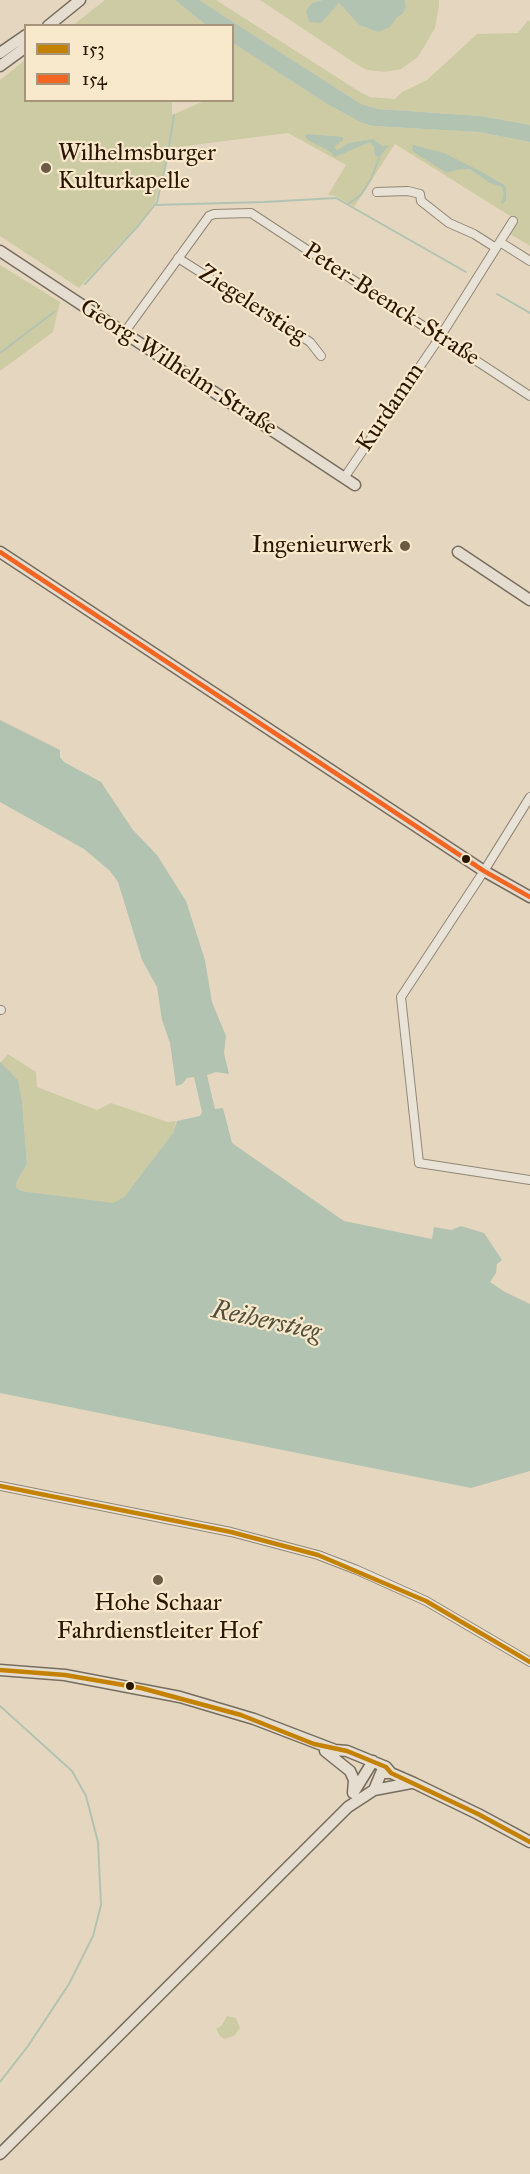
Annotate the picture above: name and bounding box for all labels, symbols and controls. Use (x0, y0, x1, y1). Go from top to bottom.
legend (24, 24, 234, 102)
text: 153 (82, 38, 105, 60)
text: 154 (82, 68, 107, 90)
place label: Wilhelmsburger Kulturkapelle (58, 140, 216, 196)
marker: Wilhelmsburger Kulturkapelle (39, 161, 53, 175)
street label: Peter-Beenck-Straße (297, 237, 485, 373)
street label: Ziegelerstieg (193, 259, 311, 351)
street label: Georg-Wilhelm-Straße (74, 293, 282, 443)
street label: Kurdamm (351, 358, 431, 458)
place label: Ingenieurwerk (252, 532, 393, 560)
marker: Ingenieurwerk (398, 539, 412, 553)
unlabelled marker (460, 853, 472, 865)
water label: Reiherstieg (209, 1295, 323, 1349)
marker: Hohe Schaar Fahrdienstleiter Hof (151, 1573, 165, 1587)
place label: Hohe Schaar Fahrdienstleiter Hof (57, 1590, 259, 1646)
unlabelled marker (124, 1680, 136, 1692)

